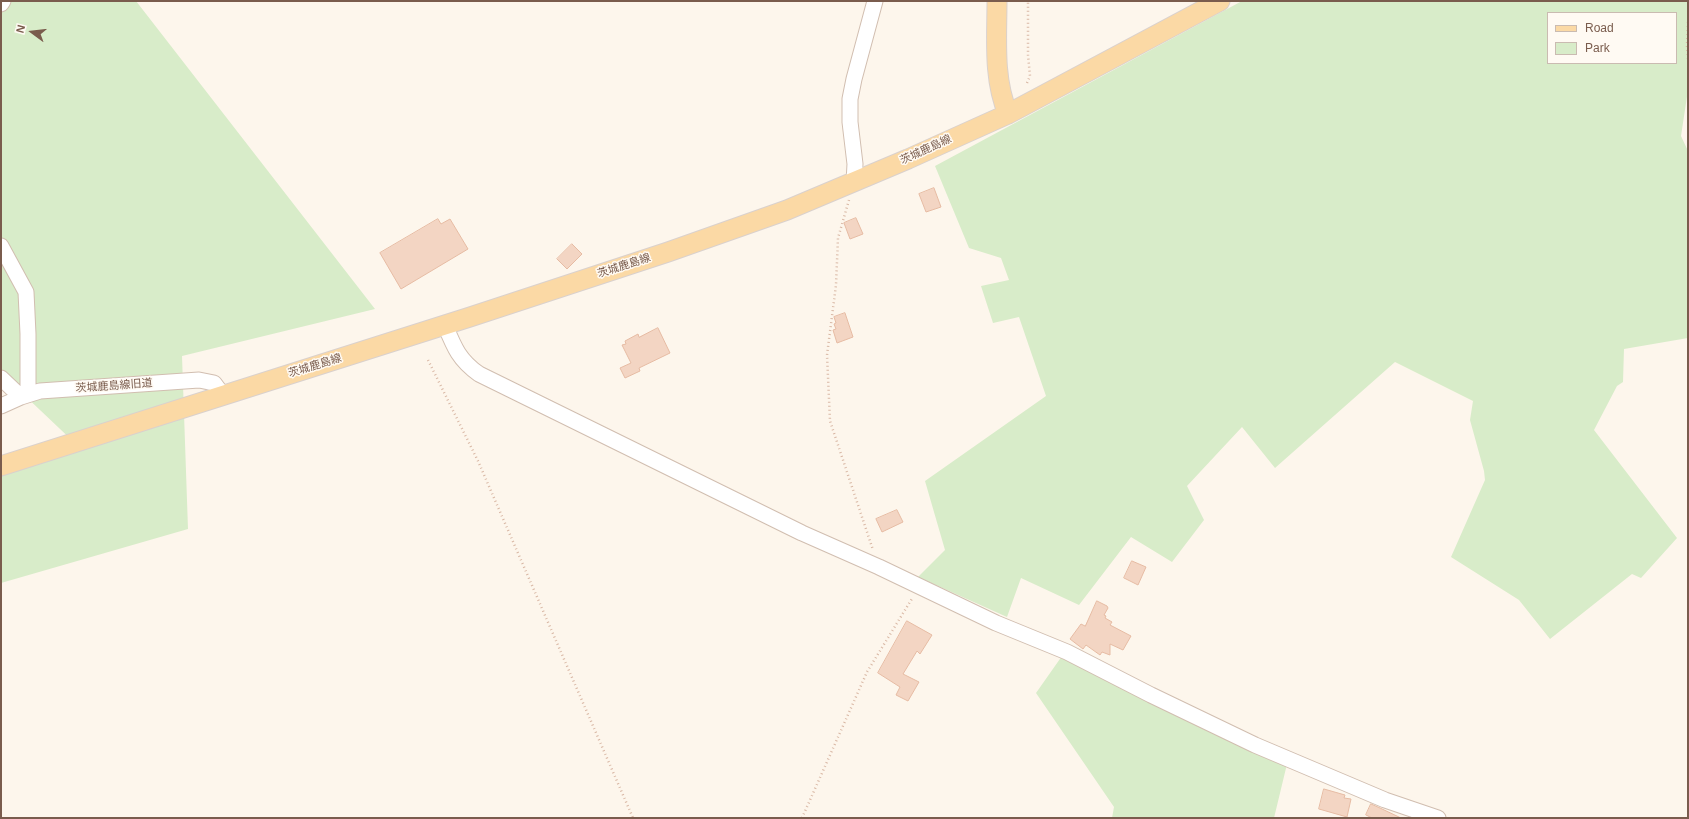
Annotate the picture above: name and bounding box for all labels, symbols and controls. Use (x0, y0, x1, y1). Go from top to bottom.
north arrow (12, 12, 52, 52)
legend (1547, 12, 1677, 64)
text: Road (1585, 21, 1614, 35)
text: N (14, 24, 27, 34)
text: Park (1585, 41, 1610, 55)
street label: 茨城鹿島線 (898, 132, 954, 168)
street label: 茨城鹿島線 (596, 251, 652, 281)
street label: 茨城鹿島線 (287, 352, 343, 380)
street label: 茨城鹿島線旧道 (75, 377, 153, 395)

